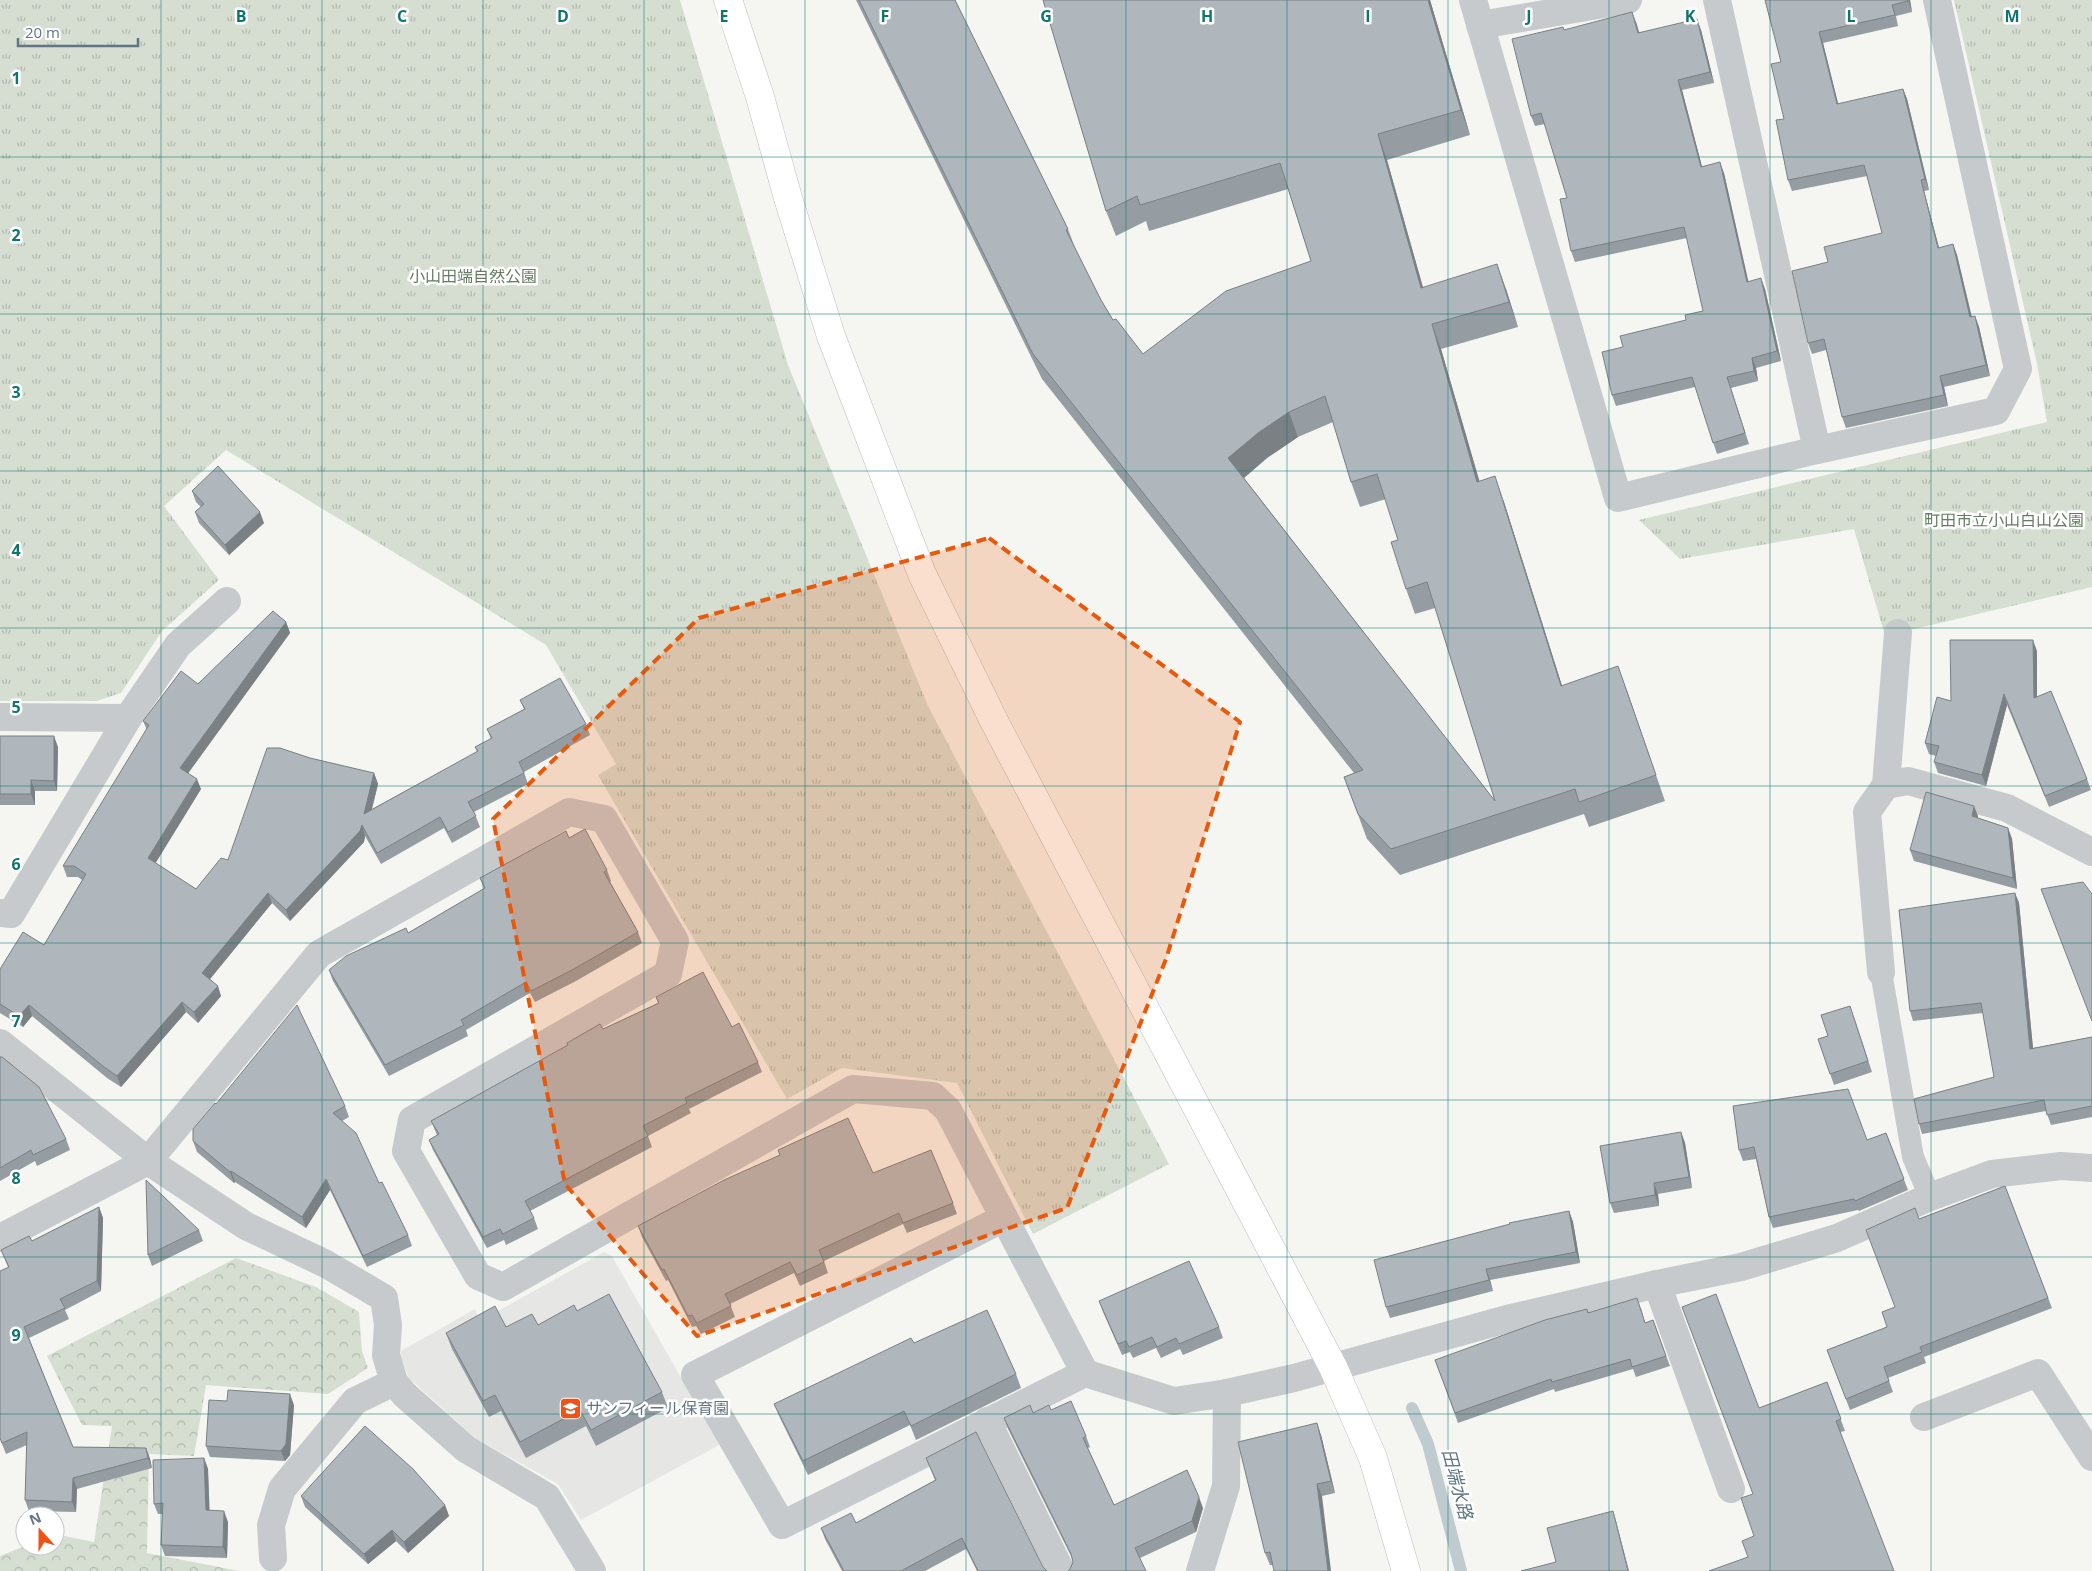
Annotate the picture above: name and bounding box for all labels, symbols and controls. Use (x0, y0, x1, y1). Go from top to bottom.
text: B (236, 5, 246, 27)
text: C (397, 5, 407, 27)
text: D (557, 5, 569, 27)
text: E (720, 5, 729, 27)
text: F (881, 5, 889, 27)
text: G (1040, 5, 1052, 27)
text: H (1201, 5, 1213, 27)
text: I (1365, 5, 1371, 27)
text: J (1524, 5, 1532, 27)
text: K (1685, 5, 1696, 27)
text: L (1846, 5, 1856, 27)
text: M (2004, 5, 2020, 27)
scale bar (18, 15, 138, 47)
text: 20 m (25, 22, 60, 42)
text: 1 (11, 67, 21, 89)
text: 2 (11, 224, 21, 246)
park label: 小山田端自然公園 (409, 265, 537, 287)
text: 3 (11, 381, 21, 403)
park label: 町田市立小山白山公園 (1924, 509, 2084, 531)
text: 4 (11, 539, 21, 561)
text: 5 (11, 696, 21, 718)
text: 6 (11, 853, 21, 875)
text: 7 (11, 1010, 21, 1032)
text: 8 (11, 1167, 21, 1189)
text: 9 (11, 1324, 21, 1346)
school or university icon: サンフィール保育園 (558, 1396, 582, 1420)
place label: サンフィール保育園 (586, 1397, 729, 1419)
water label: 田端水路 (1437, 1446, 1479, 1524)
north arrow (15, 1506, 65, 1556)
text: N (26, 1507, 44, 1529)

